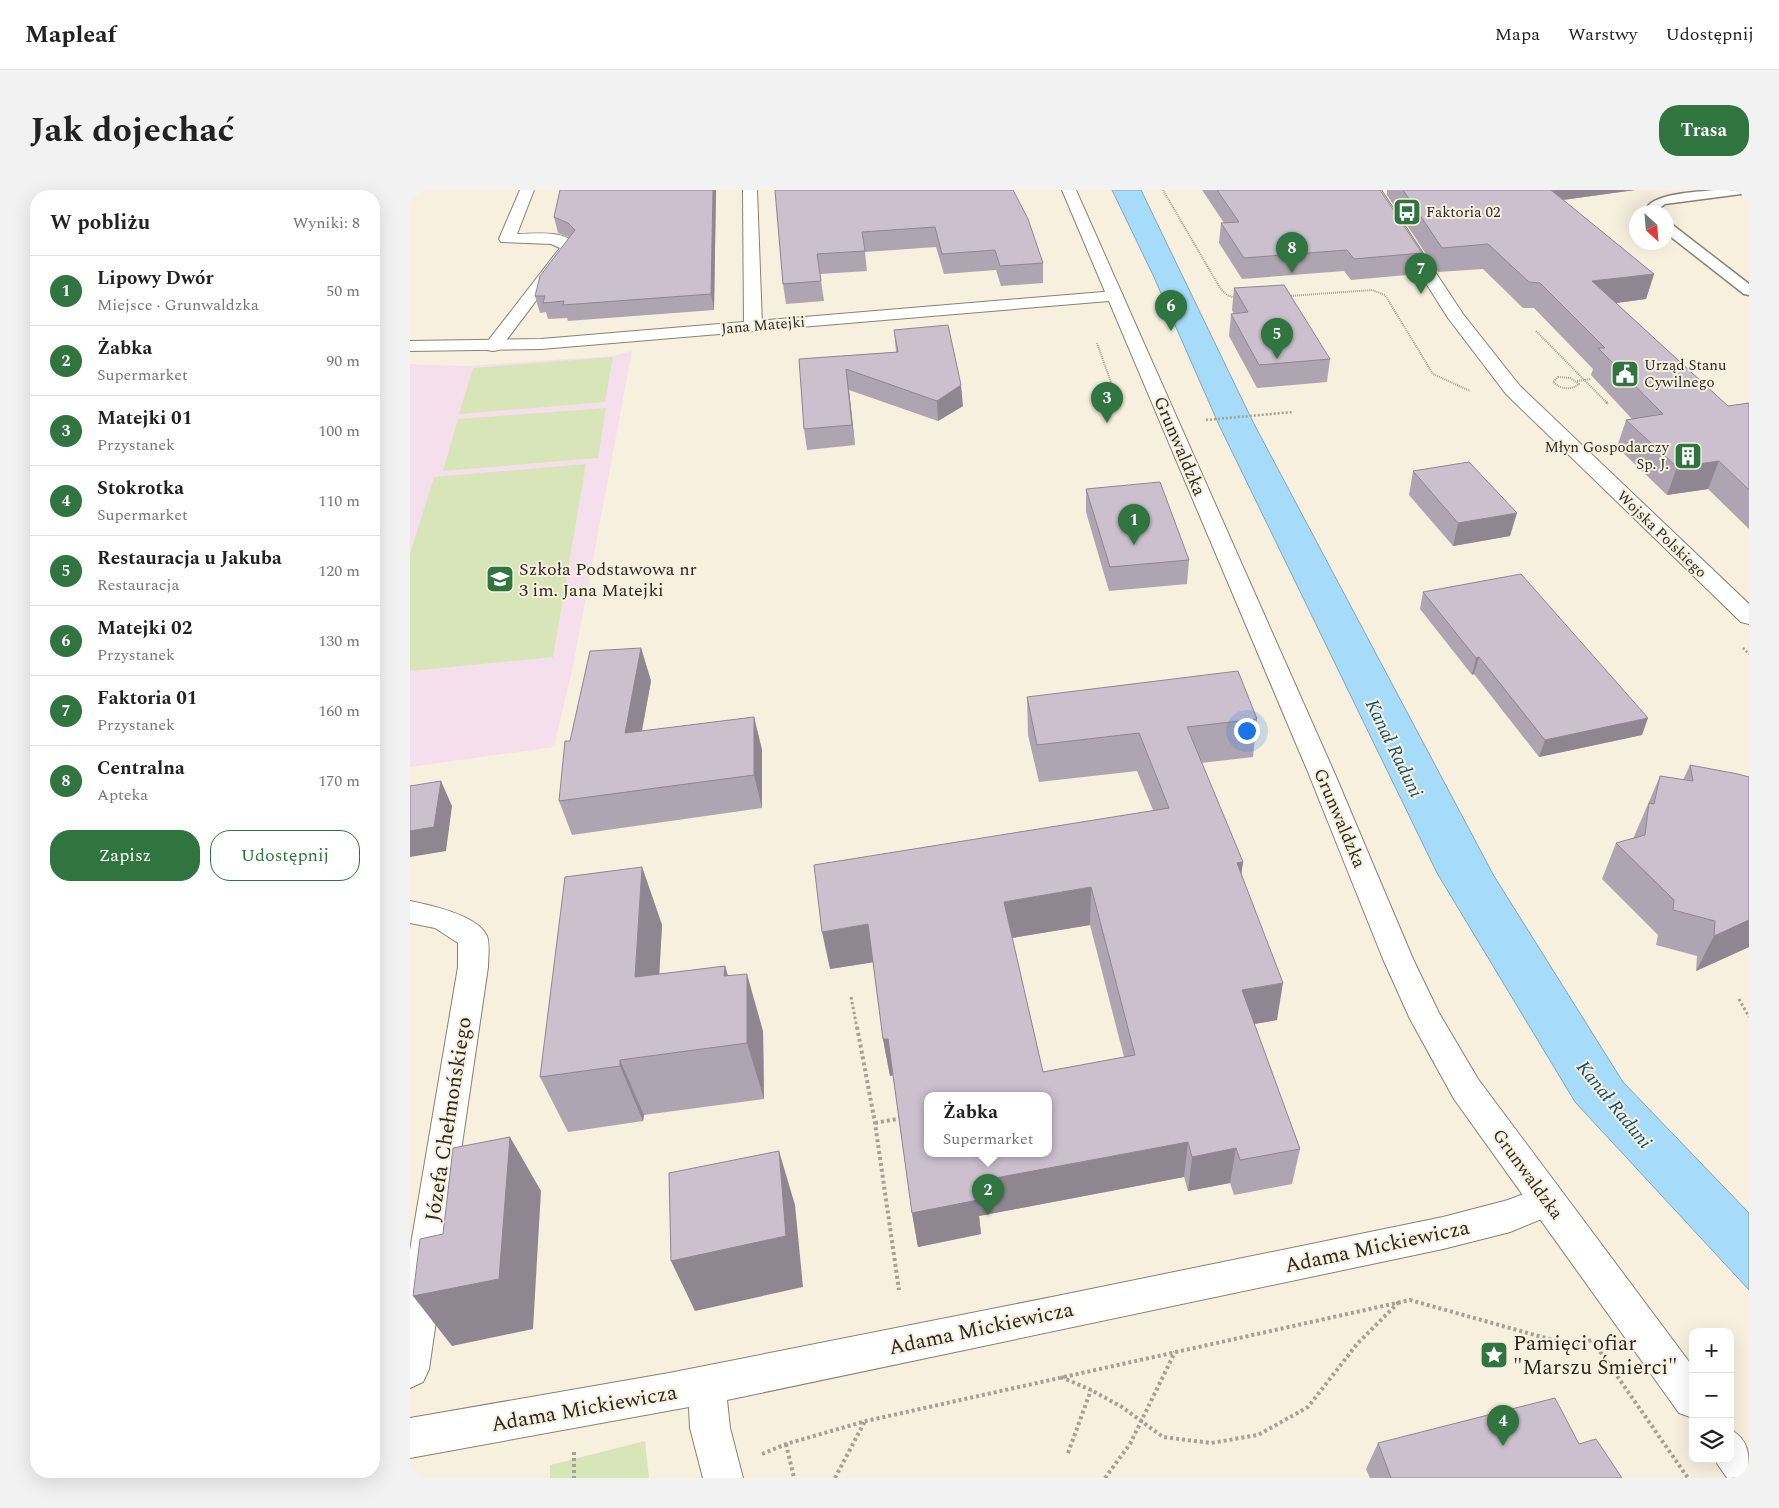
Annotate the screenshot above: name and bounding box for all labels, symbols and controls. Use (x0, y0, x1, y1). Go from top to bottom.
text: Mapleaf (25, 17, 116, 53)
text: Mapa (1495, 21, 1540, 48)
text: Warstwy (1568, 21, 1637, 48)
text: Udostępnij (1665, 21, 1754, 48)
text: Jak dojechać (30, 104, 234, 157)
button: Trasa (1659, 105, 1749, 156)
bus stop icon: Faktoria 02 (1392, 197, 1422, 227)
place label: Faktoria 02 (1426, 201, 1500, 224)
north arrow (1629, 205, 1674, 250)
text: W pobliżu (50, 207, 150, 239)
text: Wyniki: 8 (293, 211, 360, 235)
pin: 8 (1276, 232, 1308, 273)
pin: 7 (1405, 253, 1437, 294)
text: Lipowy Dwór (97, 264, 214, 293)
text: 1 (62, 279, 70, 303)
text: 50 m (326, 279, 360, 303)
pin: 6 (1155, 290, 1187, 331)
text: Miejsce · Grunwaldzka (97, 293, 259, 317)
street label: Jana Matejki (720, 310, 806, 341)
pin: 5 (1261, 318, 1293, 359)
text: Żabka (97, 334, 152, 363)
text: 2 (62, 349, 70, 373)
text: 90 m (326, 349, 360, 373)
place label: Urząd Stanu Cywilnego (1644, 354, 1726, 394)
public building icon: Urząd Stanu Cywilnego (1610, 359, 1640, 389)
text: Supermarket (97, 363, 188, 387)
pin: 3 (1091, 382, 1123, 423)
street label: Grunwaldzka (1146, 392, 1213, 500)
text: Matejki 01 (97, 404, 192, 433)
text: 3 (62, 419, 70, 443)
text: 100 m (318, 419, 360, 443)
text: Przystanek (97, 433, 175, 457)
place label: Młyn Gospodarczy Sp. J. (1544, 436, 1670, 476)
building icon: Młyn Gospodarczy Sp. J. (1673, 441, 1703, 471)
text: Stokrotka (97, 474, 184, 503)
street label: Wojska Polskiego (1611, 485, 1712, 583)
text: 4 (62, 489, 70, 513)
text: 110 m (318, 489, 360, 513)
text: Supermarket (97, 503, 188, 527)
pin: 1 (1118, 504, 1150, 545)
text: Restauracja u Jakuba (97, 544, 282, 573)
place label: Szkoła Podstawowa nr 3 im. Jana Matejki (519, 556, 697, 604)
text: 5 (62, 559, 70, 583)
text: 120 m (318, 559, 360, 583)
school or university icon: Szkoła Podstawowa nr 3 im. Jana Matejki (485, 564, 515, 594)
text: Restauracja (97, 573, 179, 597)
text: Matejki 02 (97, 614, 192, 643)
text: 6 (62, 629, 70, 653)
text: 130 m (318, 629, 360, 653)
text: Przystanek (97, 643, 175, 667)
text: Faktoria 01 (97, 684, 198, 713)
water label: Kanał Raduni (1357, 694, 1430, 803)
text: 7 (62, 699, 70, 723)
text: 160 m (318, 699, 360, 723)
text: Przystanek (97, 713, 175, 737)
your location (1234, 718, 1260, 744)
text: Centralna (97, 754, 185, 783)
street label: Grunwaldzka (1306, 764, 1373, 872)
text: 8 (62, 769, 70, 793)
text: 170 m (318, 769, 360, 793)
text: Apteka (97, 783, 148, 807)
button: Zapisz (50, 830, 200, 881)
button: Udostępnij (210, 830, 360, 881)
street label: Józefa Chełmońskiego (417, 1015, 481, 1224)
water label: Kanał Raduni (1569, 1054, 1659, 1156)
popup (924, 1092, 1052, 1157)
text: Żabka (943, 1098, 998, 1127)
street label: Grunwaldzka (1486, 1123, 1570, 1225)
text: Supermarket (943, 1127, 1033, 1151)
pin: 2 (972, 1174, 1004, 1215)
street label: Adama Mickiewicza (1282, 1212, 1473, 1282)
street label: Adama Mickiewicza (886, 1294, 1077, 1364)
place label: Pamięci ofiar "Marszu Śmierci" (1513, 1328, 1677, 1384)
map controls (1689, 1328, 1734, 1463)
button: + (1689, 1328, 1734, 1373)
place icon: Pamięci ofiar "Marszu Śmierci" (1479, 1340, 1509, 1370)
button: − (1689, 1373, 1734, 1418)
street label: Adama Mickiewicza (489, 1377, 680, 1441)
pin: 4 (1487, 1405, 1519, 1446)
button: layers (1689, 1418, 1734, 1463)

